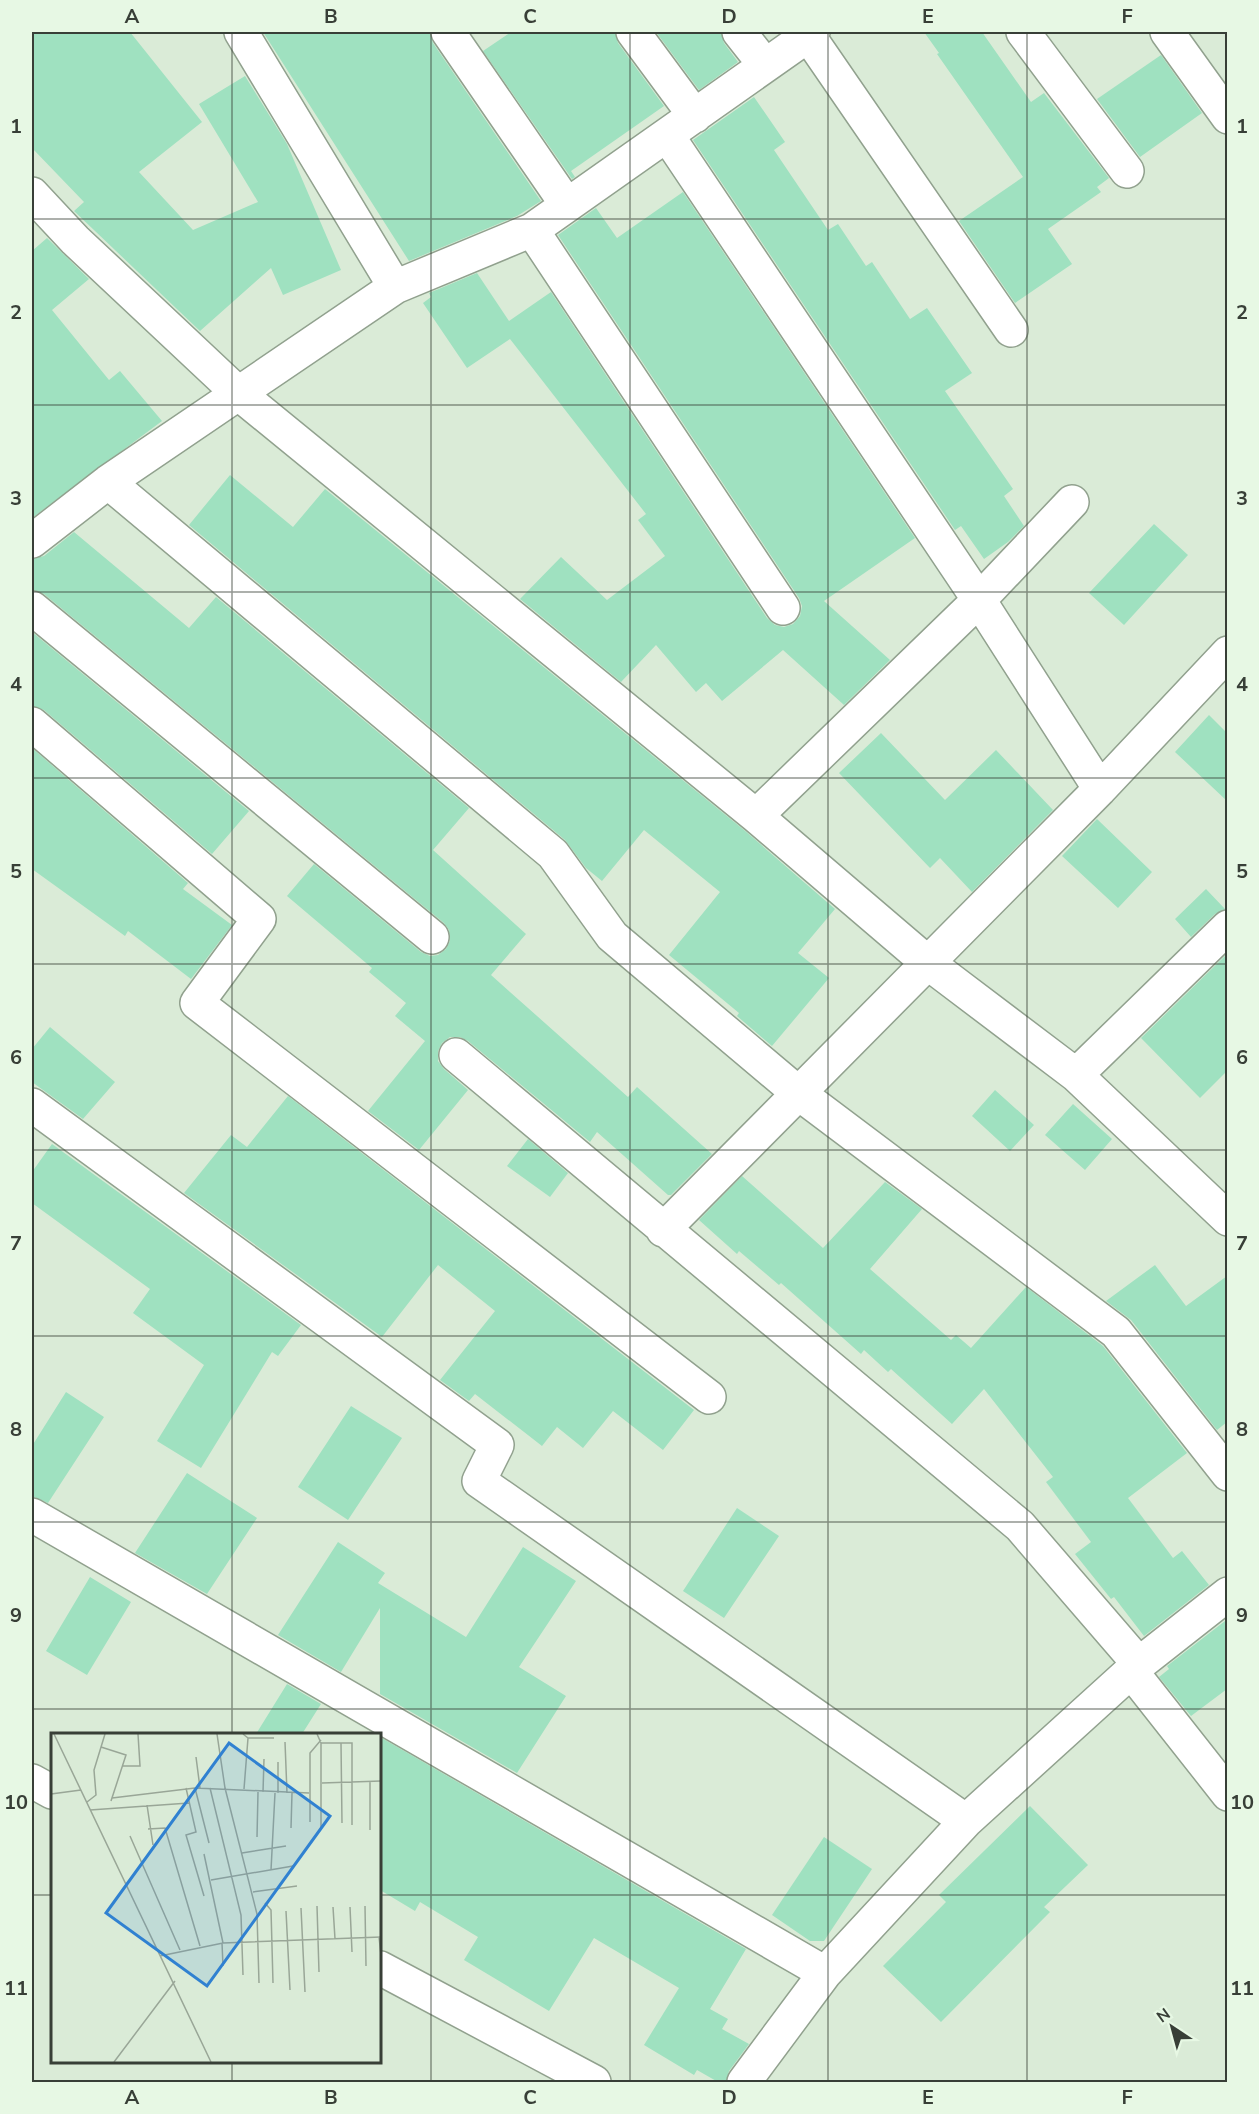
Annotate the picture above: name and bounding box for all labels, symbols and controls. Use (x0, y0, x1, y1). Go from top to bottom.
text: A (125, 3, 140, 30)
text: B (324, 3, 338, 30)
text: C (523, 3, 537, 30)
text: D (721, 3, 737, 30)
text: E (922, 3, 934, 30)
text: F (1121, 3, 1133, 30)
text: 1 (10, 113, 22, 140)
text: 1 (1236, 113, 1248, 140)
text: 2 (10, 299, 22, 326)
text: 2 (1236, 299, 1248, 326)
text: 3 (10, 485, 22, 512)
text: 3 (1236, 485, 1248, 512)
text: 4 (10, 671, 22, 698)
text: 4 (1236, 671, 1248, 698)
text: 5 (10, 858, 22, 885)
text: 5 (1236, 858, 1248, 885)
text: 6 (10, 1044, 22, 1071)
text: 6 (1236, 1044, 1248, 1071)
text: 7 (10, 1230, 22, 1257)
text: 7 (1236, 1230, 1248, 1257)
text: 8 (10, 1416, 22, 1443)
text: 8 (1236, 1416, 1248, 1443)
text: 9 (10, 1602, 22, 1629)
text: 9 (1236, 1602, 1248, 1629)
inset map (51, 1733, 381, 2063)
text: 10 (4, 1789, 28, 1816)
text: 10 (1230, 1789, 1254, 1816)
text: 11 (4, 1975, 28, 2002)
text: 11 (1230, 1975, 1254, 2002)
north arrow (1142, 1997, 1202, 2057)
text: N (1152, 2003, 1175, 2028)
text: A (125, 2084, 140, 2111)
text: B (324, 2084, 338, 2111)
text: C (523, 2084, 537, 2111)
text: D (721, 2084, 737, 2111)
text: E (922, 2084, 934, 2111)
text: F (1121, 2084, 1133, 2111)

